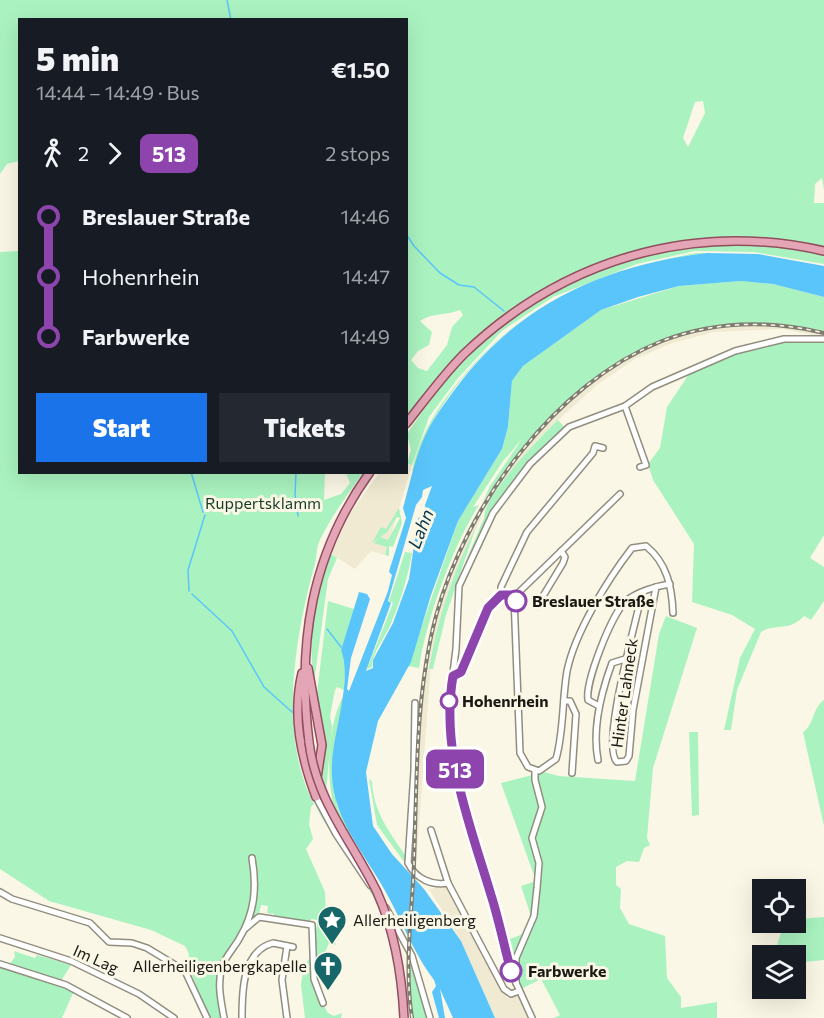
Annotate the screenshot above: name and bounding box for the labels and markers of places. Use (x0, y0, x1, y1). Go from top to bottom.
marker: Breslauer Straße (505, 590, 527, 612)
place label: Breslauer Straße (532, 591, 654, 610)
place label: Hohenrhein (462, 691, 549, 710)
marker: Hohenrhein (440, 692, 458, 710)
place icon: Allerheiligenberg (316, 904, 348, 946)
place label: Allerheiligenberg (353, 910, 476, 929)
church icon: Allerheiligenbergkapelle (312, 950, 344, 992)
place label: Allerheiligenbergkapelle (133, 956, 307, 975)
marker: Farbwerke (500, 960, 522, 982)
place label: Farbwerke (528, 961, 606, 980)

